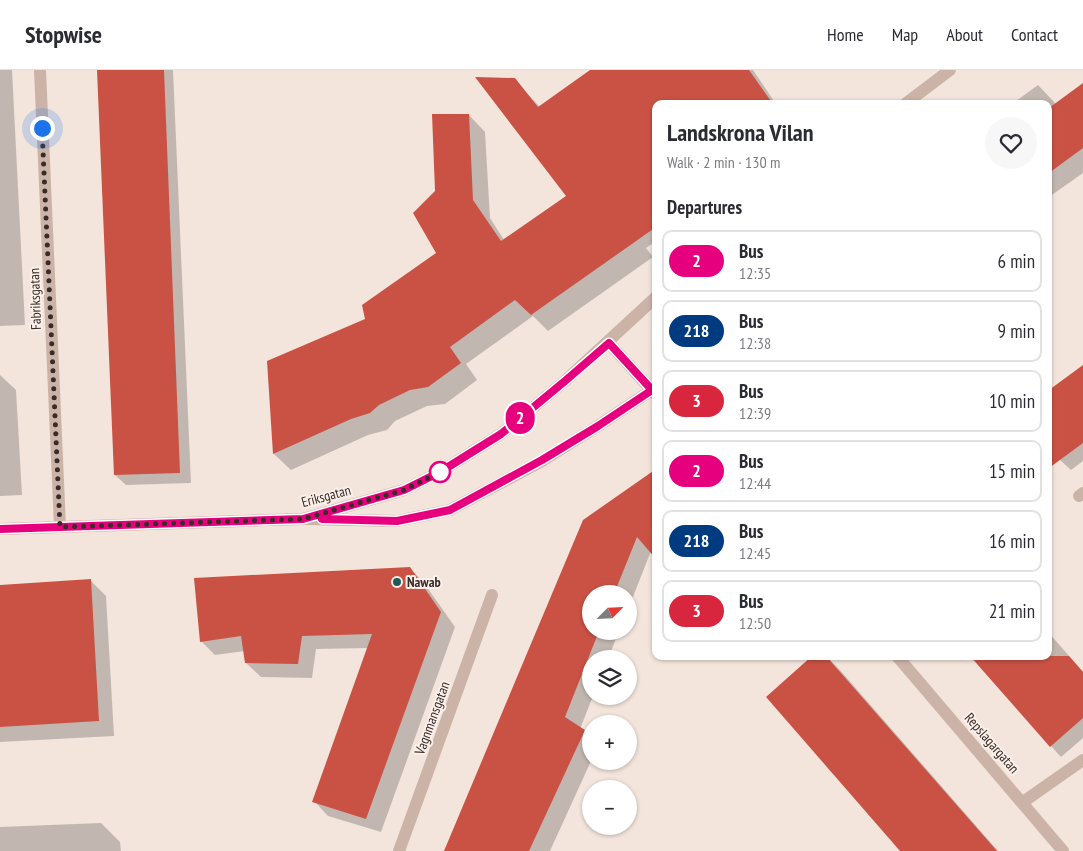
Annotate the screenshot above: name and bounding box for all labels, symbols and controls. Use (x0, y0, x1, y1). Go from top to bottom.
text: Stopwise (25, 19, 102, 50)
text: Home (827, 23, 864, 46)
text: Map (892, 23, 918, 46)
text: About (946, 23, 983, 46)
text: Contact (1011, 23, 1058, 46)
your location (30, 116, 55, 141)
text: Landskrona Vilan (667, 117, 814, 148)
button: heart (985, 117, 1037, 169)
text: Walk · 2 min · 130 m (667, 152, 780, 172)
text: Departures (667, 195, 742, 219)
text: Bus (739, 239, 763, 263)
text: 2 (692, 249, 701, 272)
text: 6 min (998, 249, 1035, 273)
text: 12:35 (739, 263, 771, 283)
street label: Fabriksgatan (25, 268, 45, 330)
text: Bus (739, 309, 763, 333)
text: 218 (684, 319, 709, 342)
text: 9 min (998, 319, 1035, 343)
text: 12:38 (739, 333, 771, 353)
text: Bus (739, 379, 763, 403)
text: 3 (692, 389, 701, 412)
text: 10 min (989, 389, 1035, 413)
line badge: 2 (504, 402, 536, 434)
text: 12:39 (739, 403, 771, 423)
text: 2 (516, 406, 524, 429)
text: Bus (739, 449, 763, 473)
text: 2 (692, 459, 701, 482)
text: 15 min (989, 459, 1035, 483)
unlabelled marker (429, 461, 451, 483)
text: 12:44 (739, 473, 771, 493)
street label: Eriksgatan (299, 481, 353, 511)
text: Bus (739, 519, 763, 543)
text: 218 (684, 529, 709, 552)
text: 16 min (989, 529, 1035, 553)
text: 12:45 (739, 543, 771, 563)
place label: Nawab (407, 573, 441, 591)
marker: Nawab (391, 576, 403, 588)
north arrow (582, 585, 638, 640)
map controls (582, 585, 637, 835)
text: Bus (739, 589, 763, 613)
text: 3 (692, 599, 701, 622)
text: 21 min (989, 599, 1035, 623)
text: 12:50 (739, 613, 771, 633)
button: layers (582, 650, 637, 705)
street label: Vagnmansgatan (410, 679, 454, 758)
street label: Repslagargatan (961, 709, 1023, 777)
button: + (582, 715, 637, 770)
button: − (582, 780, 637, 835)

